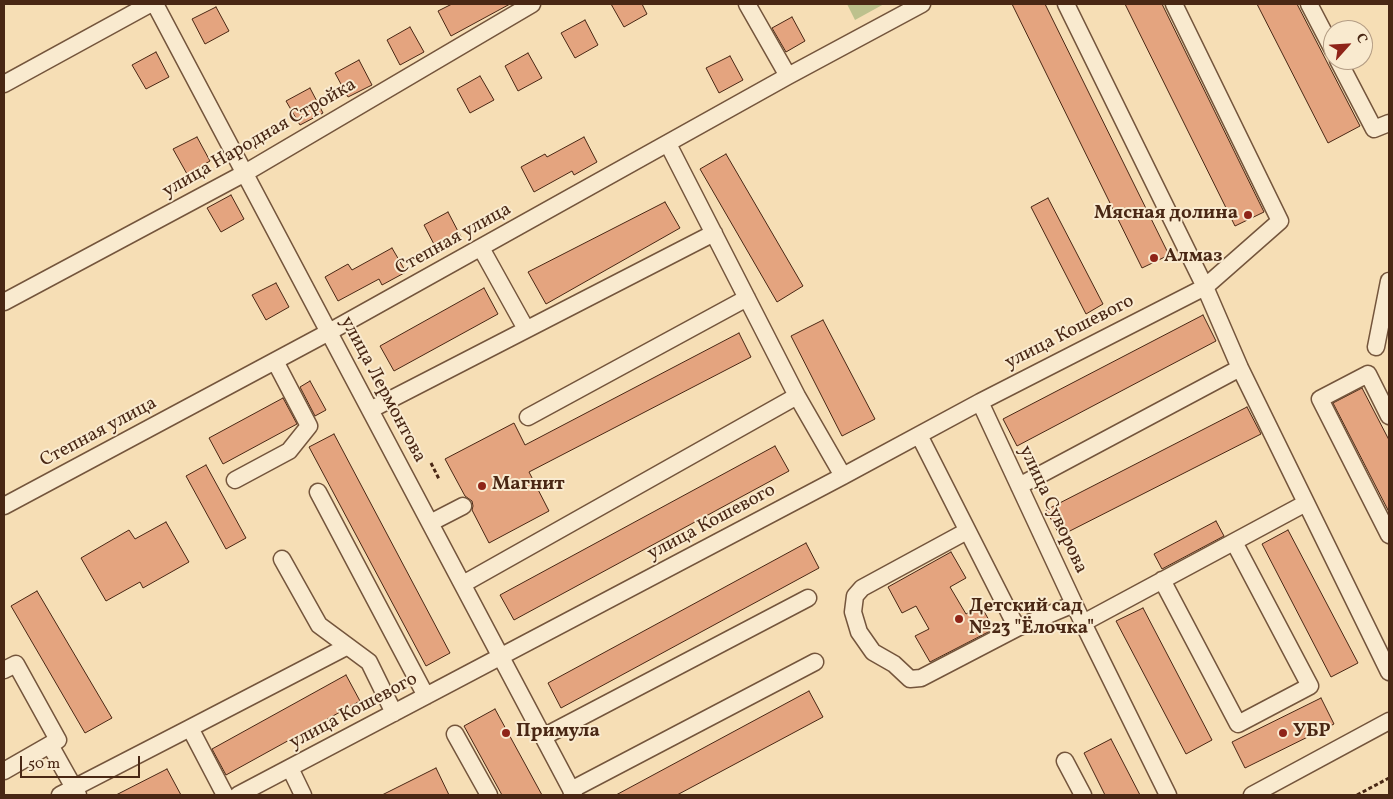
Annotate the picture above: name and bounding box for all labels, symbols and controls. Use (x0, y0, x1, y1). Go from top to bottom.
north arrow (1323, 20, 1373, 70)
text: С (1351, 30, 1372, 47)
street label: улица Народная Стройка (159, 74, 361, 204)
street label: Степная улица (392, 199, 516, 281)
place label: Мясная долина (1094, 204, 1238, 226)
marker: Мясная долина (1242, 209, 1254, 221)
place label: Алмаз (1164, 247, 1223, 269)
marker: Алмаз (1148, 252, 1160, 264)
street label: улица Кошевого (1002, 291, 1138, 375)
street label: улица Лермонтова (334, 313, 430, 467)
street label: Степная улица (37, 393, 161, 473)
street label: улица Суворова (1012, 442, 1092, 578)
place label: Магнит (492, 475, 565, 497)
marker: Магнит (476, 480, 488, 492)
street label: улица Кошевого (644, 480, 780, 566)
place label: Детский сад №23 "Ёлочка" (969, 597, 1094, 641)
marker: Детский сад №23 "Ёлочка" (953, 613, 965, 625)
street label: улица Кошевого (286, 669, 422, 755)
place label: Примула (516, 722, 600, 744)
place label: УБР (1293, 722, 1331, 744)
marker: Примула (500, 727, 512, 739)
marker: УБР (1277, 727, 1289, 739)
scale bar (22, 746, 142, 778)
text: 50 m (28, 754, 60, 775)

